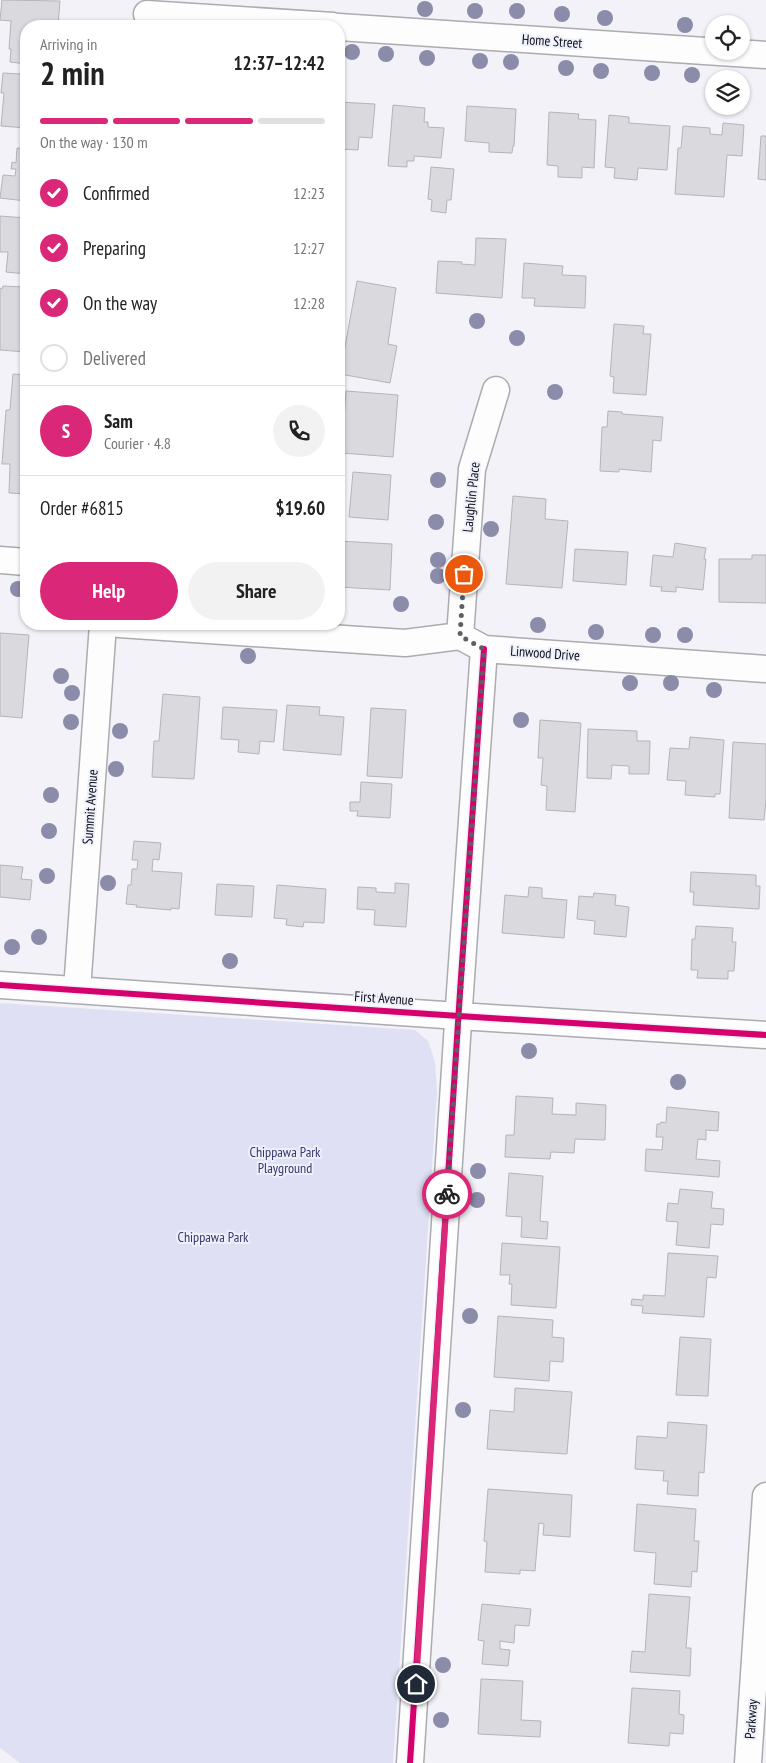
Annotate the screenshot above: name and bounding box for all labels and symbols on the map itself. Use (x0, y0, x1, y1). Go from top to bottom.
street label: Home Street (521, 30, 583, 52)
street label: Laughlin Place (458, 461, 484, 533)
pin (443, 553, 485, 595)
street label: Linwood Drive (510, 642, 581, 664)
street label: Summit Avenue (78, 769, 102, 845)
street label: First Avenue (354, 987, 414, 1009)
park label: Chippawa Park Playground (249, 1143, 321, 1177)
courier (422, 1169, 472, 1219)
park label: Chippawa Park (177, 1228, 249, 1246)
pin (395, 1663, 437, 1705)
street label: Parkway (741, 1698, 761, 1740)

